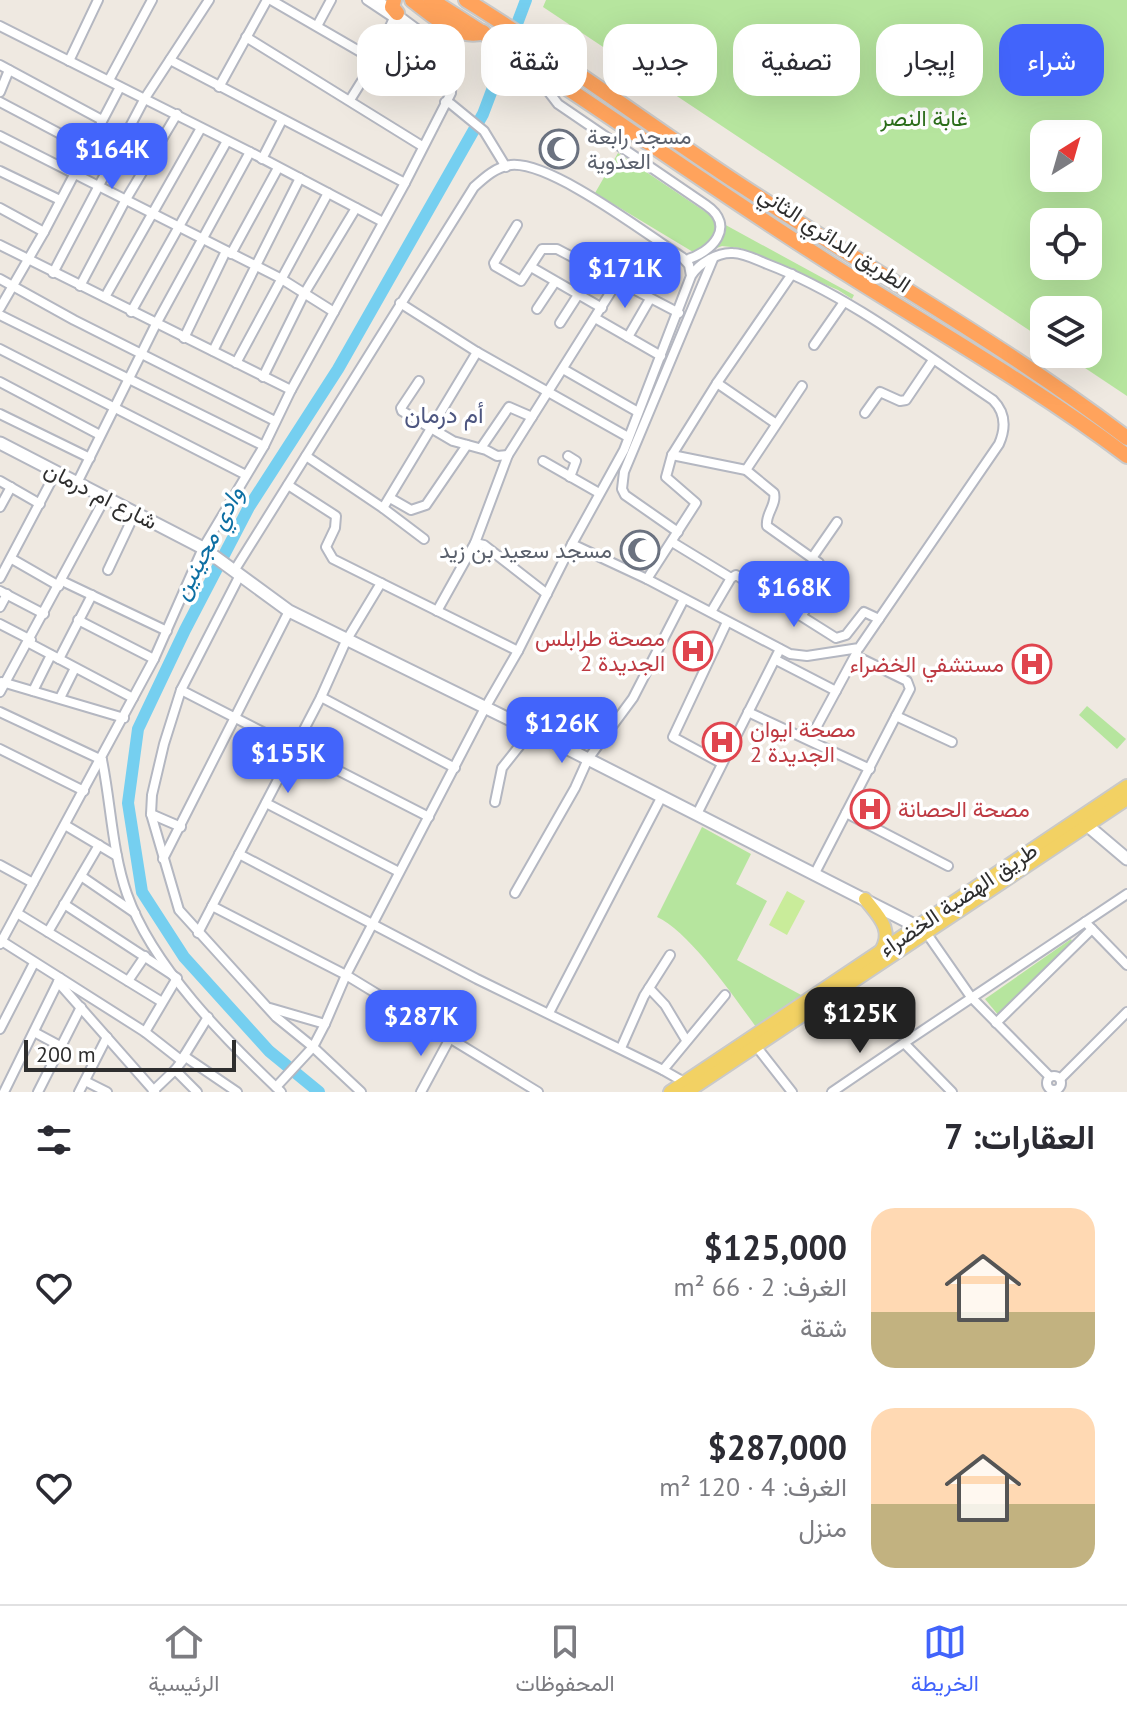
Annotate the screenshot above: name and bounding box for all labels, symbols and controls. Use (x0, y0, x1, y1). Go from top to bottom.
chip: منزل (357, 24, 465, 96)
chip: شقة (481, 24, 587, 96)
chip: جديد (603, 24, 717, 96)
chip: تصفية (733, 24, 860, 96)
chip: إيجار (876, 24, 983, 96)
chip: شراء (999, 24, 1104, 96)
park label: غابة النصر (879, 104, 968, 132)
north arrow (1030, 120, 1102, 192)
map controls (1030, 120, 1102, 368)
place label: مسجد رابعة العدوية (587, 122, 692, 175)
pin: $164K (56, 123, 168, 191)
mosque icon: مسجد رابعة العدوية (538, 128, 580, 170)
text: $164K (74, 132, 150, 165)
street label: الطريق الدائري الثاني (751, 179, 916, 303)
button: locate (1030, 208, 1102, 280)
pin: $171K (569, 242, 681, 310)
text: $171K (587, 251, 663, 284)
button: layers (1030, 296, 1102, 368)
district label: أم درمان (404, 399, 484, 431)
street label: شارع ام درمان (39, 455, 162, 536)
water label: وادي مجينين (165, 481, 254, 607)
mosque icon: مسجد سعيد بن زيد (619, 529, 661, 571)
place label: مسجد سعيد بن زيد (439, 536, 612, 564)
pin: $168K (738, 561, 850, 629)
text: $168K (756, 570, 832, 603)
place label: مصحة طرابلس الجديدة 2 (535, 624, 665, 677)
hospital icon: مصحة طرابلس الجديدة 2 (672, 630, 714, 672)
hospital icon: مستشفي الخضراء (1011, 643, 1053, 685)
place label: مستشفي الخضراء (850, 650, 1004, 683)
pin: $126K (506, 697, 618, 765)
text: $126K (524, 706, 600, 739)
place label: مصحة ايوان الجديدة 2 (750, 715, 856, 768)
hospital icon: مصحة ايوان الجديدة 2 (701, 721, 743, 763)
pin: $155K (232, 727, 344, 795)
text: $155K (250, 736, 326, 769)
hospital icon: مصحة الحصانة (849, 788, 891, 830)
place label: مصحة الحصانة (898, 795, 1030, 823)
street label: طريق الهضبة الخضراء (873, 836, 1043, 962)
pin: $125K (804, 987, 916, 1055)
pin: $287K (365, 990, 477, 1058)
text: $125K (822, 996, 898, 1029)
text: $287K (383, 999, 459, 1032)
scale bar (24, 1036, 236, 1072)
text: 200 m (36, 1040, 96, 1068)
text: العقارات: 7 (944, 1114, 1095, 1158)
icon: filters (32, 1118, 76, 1162)
text: $125,000 (703, 1225, 847, 1269)
icon: home (935, 1240, 1031, 1336)
icon: heart (32, 1266, 76, 1310)
text: الغرف: 2 · 66 m² (674, 1270, 847, 1303)
text: شقة (800, 1311, 847, 1344)
text: $287,000 (708, 1425, 847, 1469)
icon: home (935, 1440, 1031, 1536)
icon: heart (32, 1466, 76, 1510)
text: الغرف: 4 · 120 m² (659, 1470, 847, 1503)
text: منزل (798, 1511, 847, 1544)
tab: الرئيسية (148, 1620, 219, 1703)
tab: المحفوظات (516, 1620, 615, 1703)
tab: الخريطة (911, 1620, 979, 1703)

